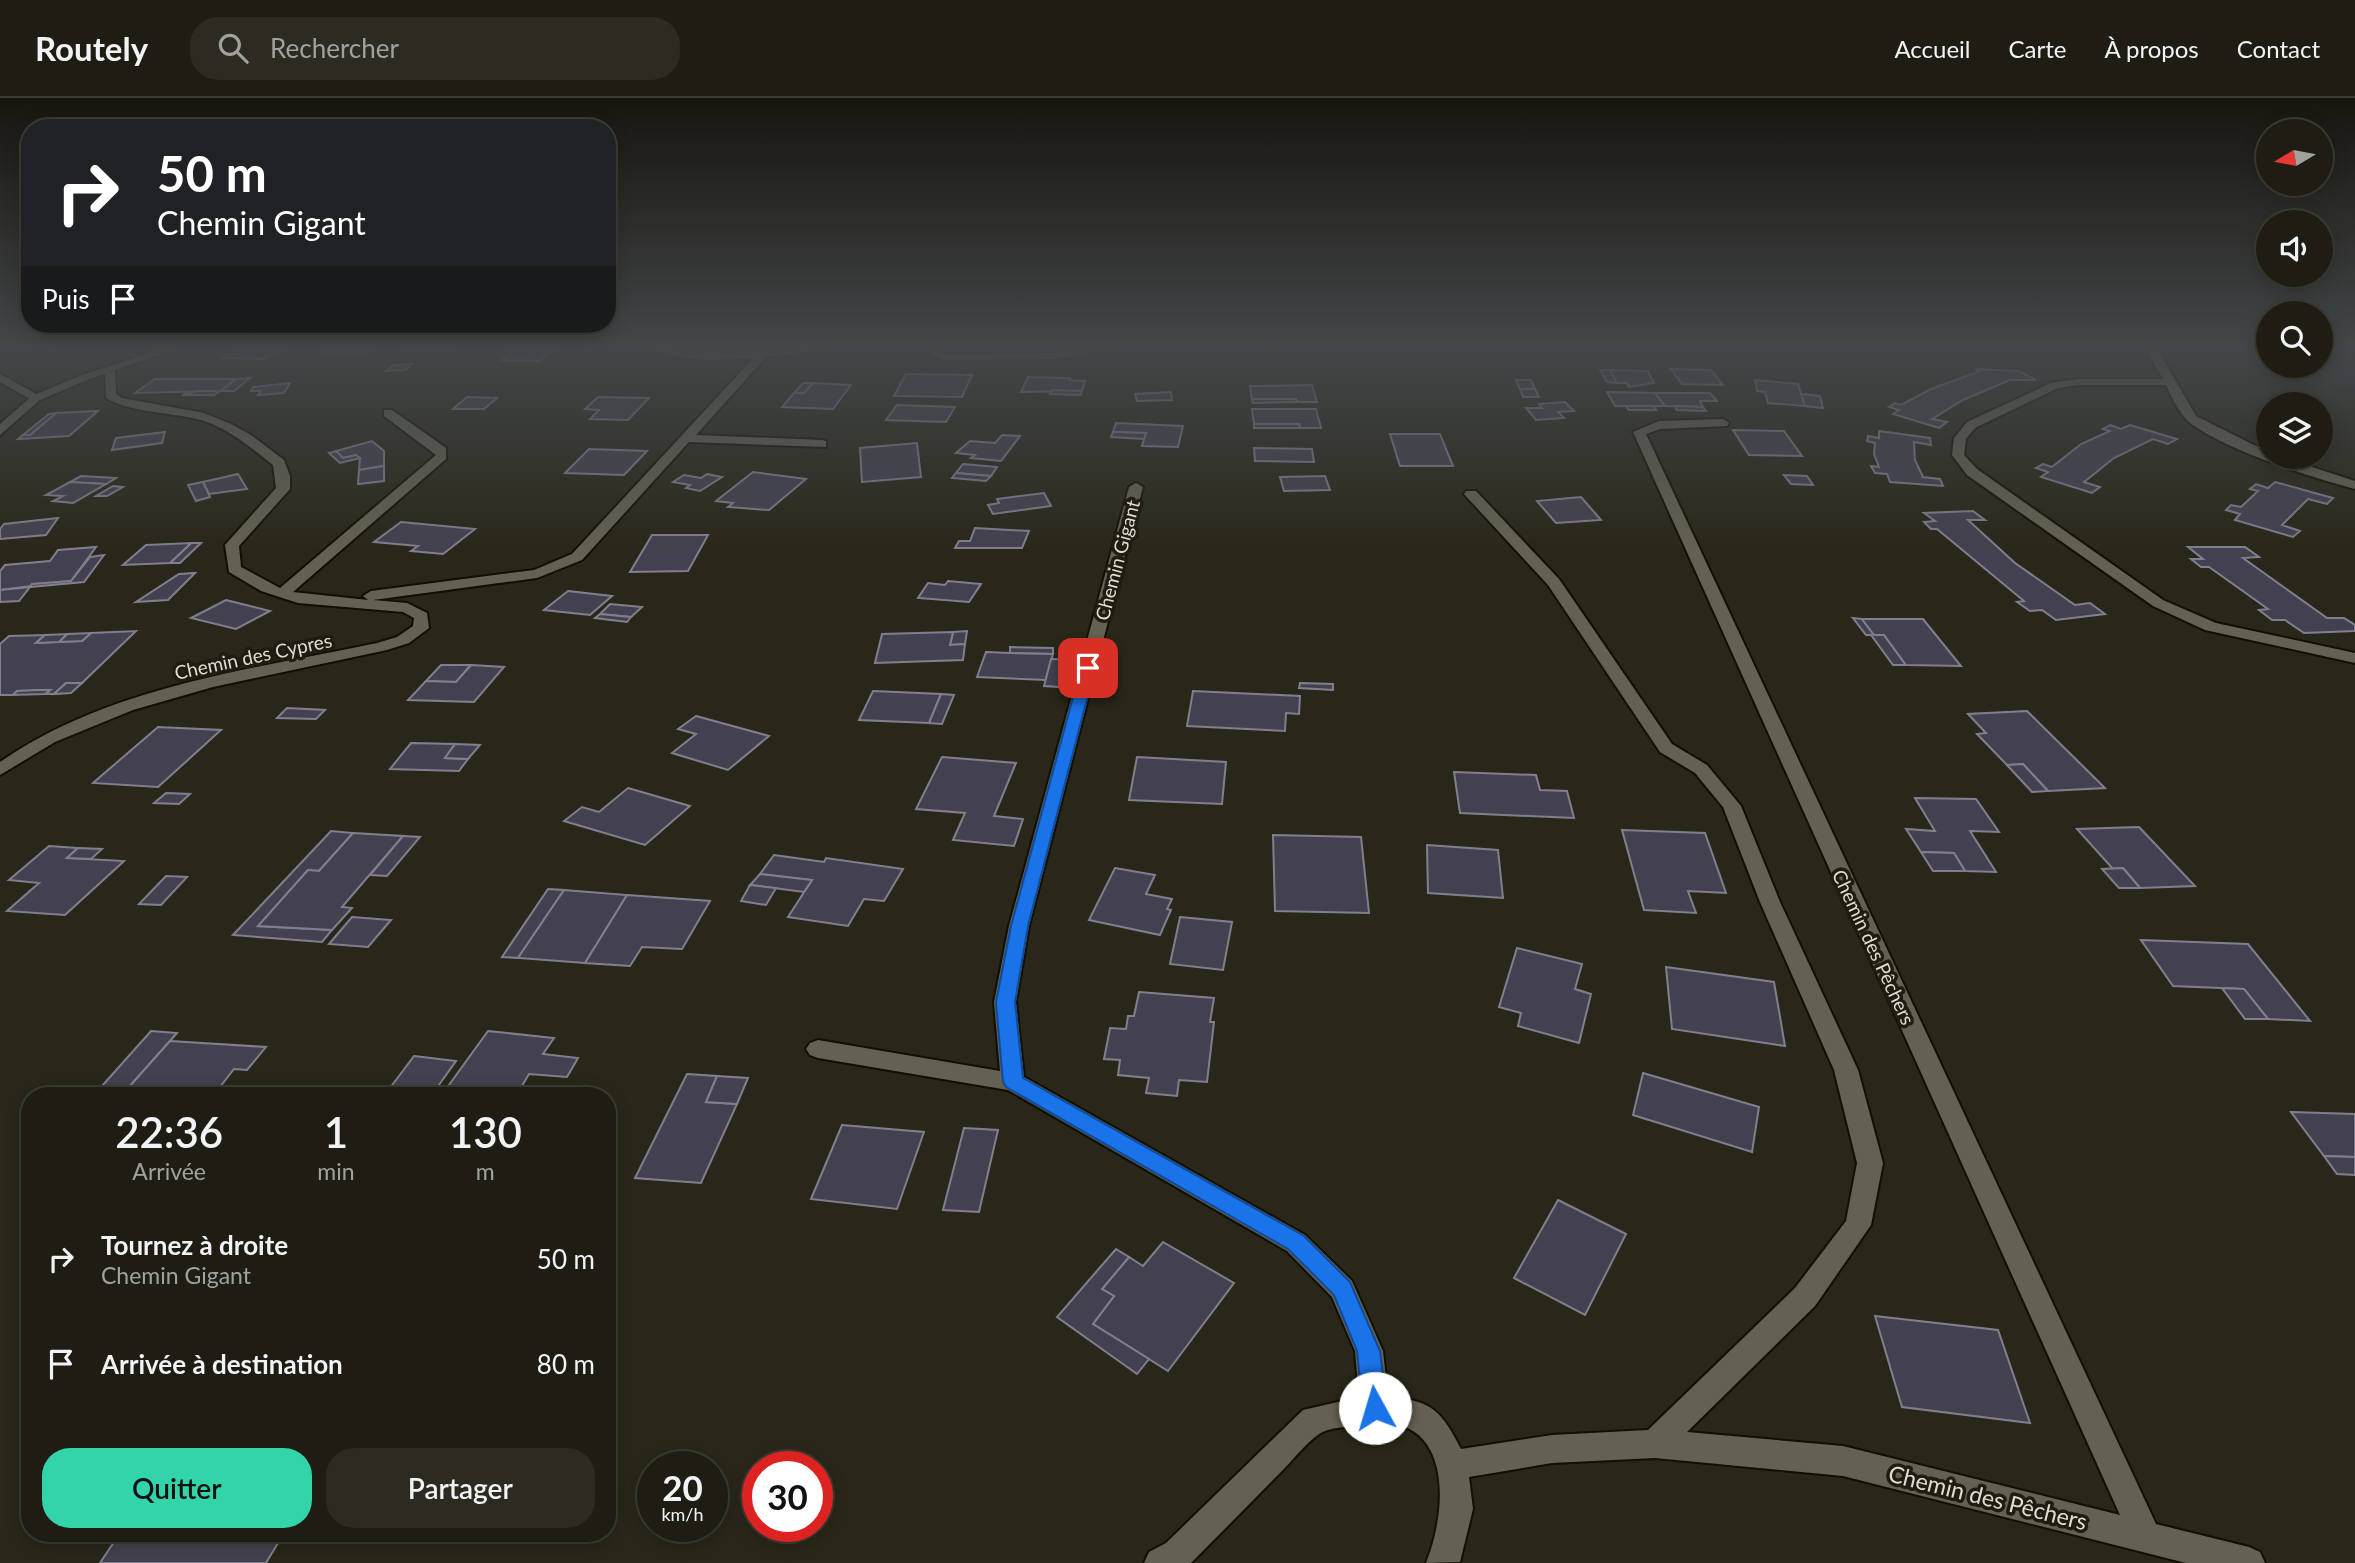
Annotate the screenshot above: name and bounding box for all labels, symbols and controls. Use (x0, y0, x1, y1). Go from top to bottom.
search box (190, 17, 680, 80)
text: Routely (35, 28, 148, 68)
icon: search (214, 29, 252, 67)
text: Rechercher (270, 32, 399, 64)
text: Accueil (1894, 34, 1970, 63)
text: Carte (2008, 34, 2066, 63)
text: À propos (2104, 34, 2199, 63)
text: Contact (2237, 34, 2320, 63)
north arrow (2256, 119, 2333, 196)
map controls (2256, 119, 2333, 469)
text: 50 m (157, 144, 267, 202)
icon: right (42, 147, 133, 238)
text: Chemin Gigant (157, 203, 366, 242)
button: sound (2256, 210, 2333, 287)
icon: arrive (104, 280, 142, 318)
text: Puis (42, 283, 90, 315)
button: search (2256, 301, 2333, 378)
button: layers (2256, 392, 2333, 469)
street label: Chemin Gigant (1090, 497, 1144, 623)
street label: Chemin des Cypres (172, 628, 334, 684)
pin (1058, 638, 1118, 698)
icon: arrive (1069, 649, 1107, 687)
street label: Chemin des Pêchers (1828, 866, 1920, 1028)
text: 22:36 (115, 1107, 223, 1157)
text: 1 (324, 1107, 348, 1157)
text: 130 (449, 1107, 522, 1157)
text: Arrivée (132, 1157, 206, 1185)
text: min (317, 1157, 355, 1185)
text: m (476, 1157, 495, 1185)
text: Tournez à droite (101, 1229, 288, 1261)
icon: right (42, 1240, 80, 1278)
text: 50 m (537, 1243, 595, 1275)
text: Chemin Gigant (101, 1261, 251, 1289)
icon: arrive (42, 1345, 80, 1383)
text: Arrivée à destination (101, 1348, 343, 1380)
text: 80 m (537, 1348, 595, 1380)
position arrow (1338, 1371, 1412, 1445)
button: Quitter (42, 1448, 312, 1528)
button: Partager (326, 1448, 595, 1528)
speed limit sign: 30 (742, 1451, 833, 1542)
street label: Chemin des Pêchers (1886, 1459, 2090, 1535)
text: 20 (662, 1466, 703, 1508)
text: km/h (661, 1503, 704, 1525)

